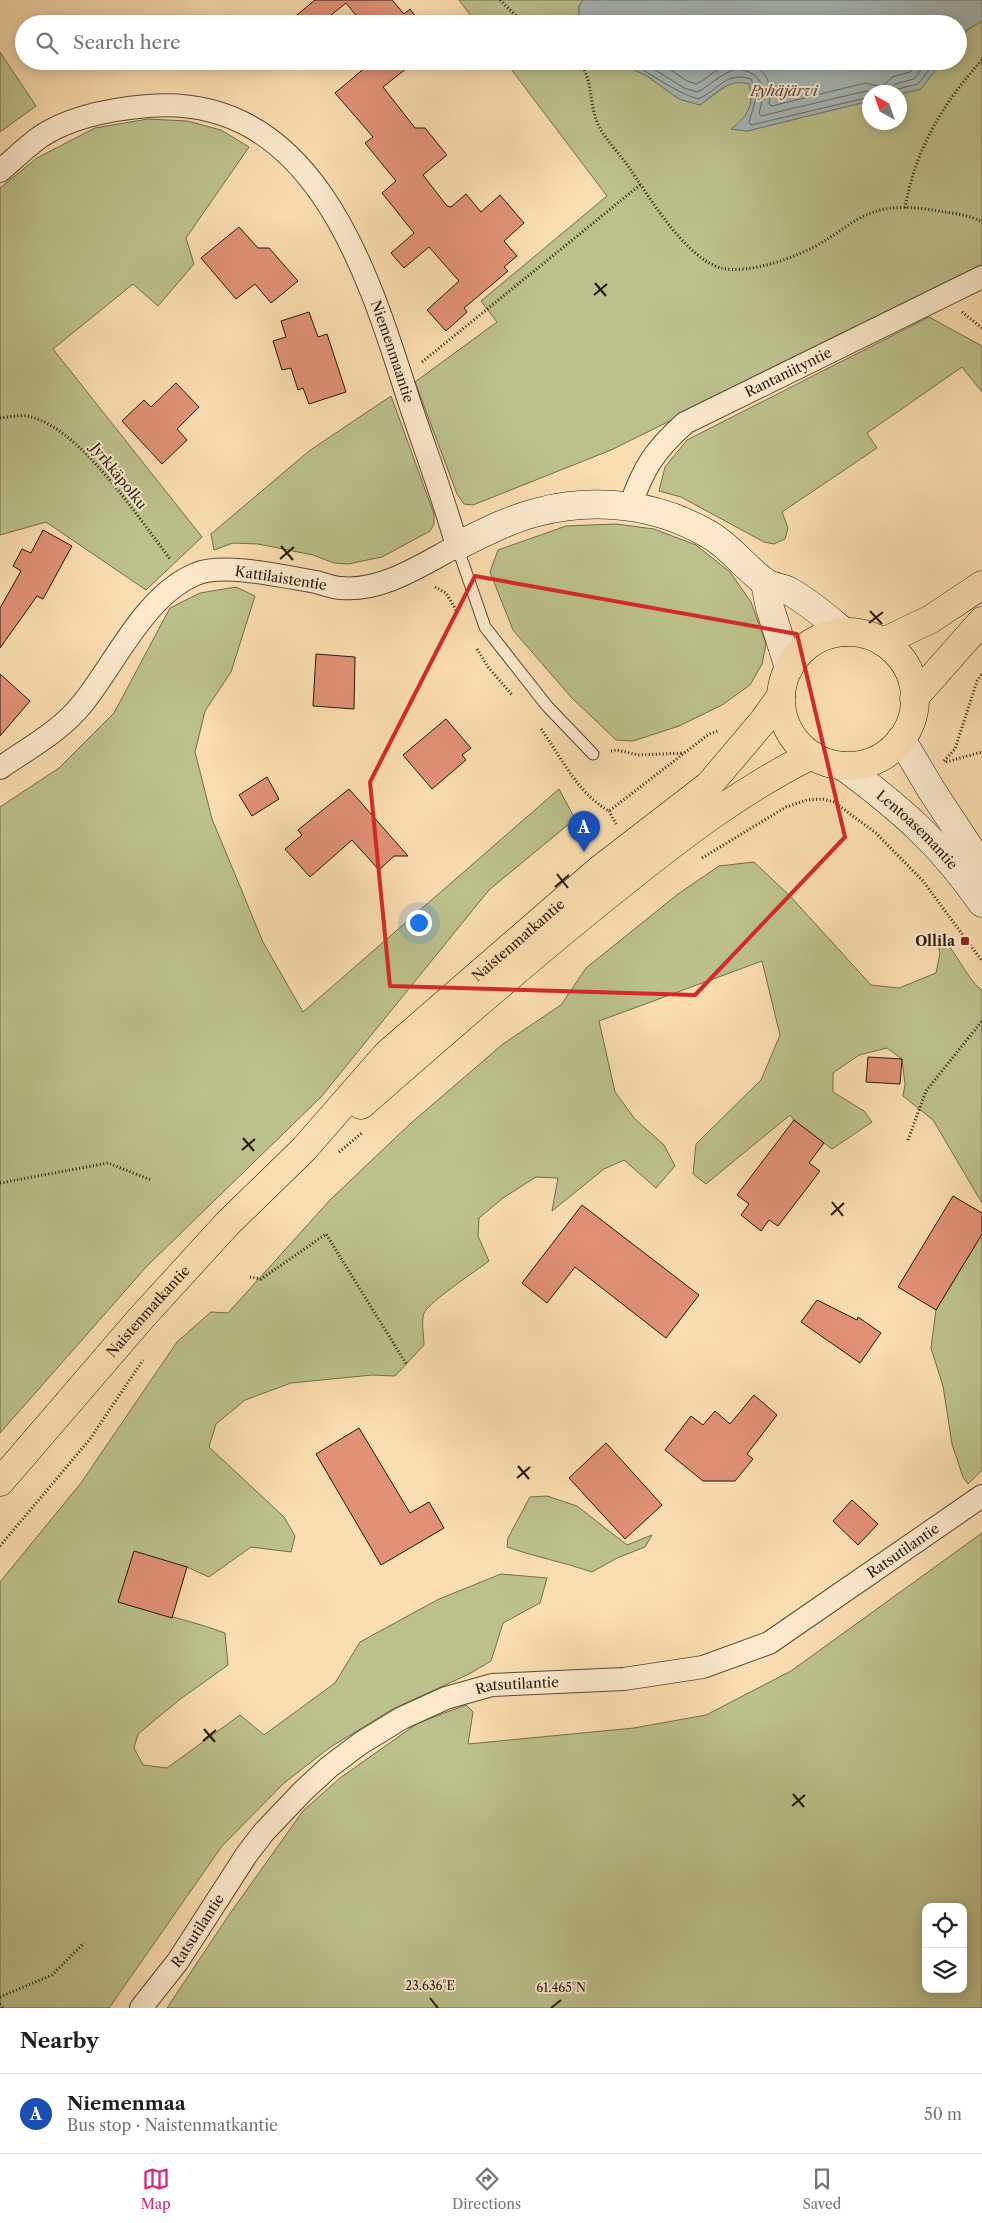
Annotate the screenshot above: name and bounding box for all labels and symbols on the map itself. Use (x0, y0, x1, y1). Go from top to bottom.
water label: Pyhäjärvi (749, 81, 819, 100)
north arrow (862, 85, 907, 130)
street label: Niemenmaantie (367, 298, 418, 405)
street label: Rantaniityntie (742, 343, 835, 401)
street label: Jyrkkäpolku (86, 438, 151, 513)
street label: Kattilaistentie (234, 562, 328, 594)
street label: Lentoasemantie (873, 786, 962, 873)
pin: A (568, 811, 600, 852)
street label: Naistenmatkantie (468, 895, 568, 985)
your location (406, 910, 432, 936)
place label: Ollila (915, 932, 956, 950)
marker: Ollila (959, 935, 971, 947)
street label: Naistenmatkantie (102, 1262, 194, 1361)
street label: Ratsutilantie (863, 1519, 943, 1582)
street label: Ratsutilantie (473, 1673, 559, 1698)
street label: Ratsutilantie (167, 1890, 228, 1971)
text: 23.636°E (405, 1978, 455, 1993)
text: 61.465°N (536, 1980, 586, 1995)

